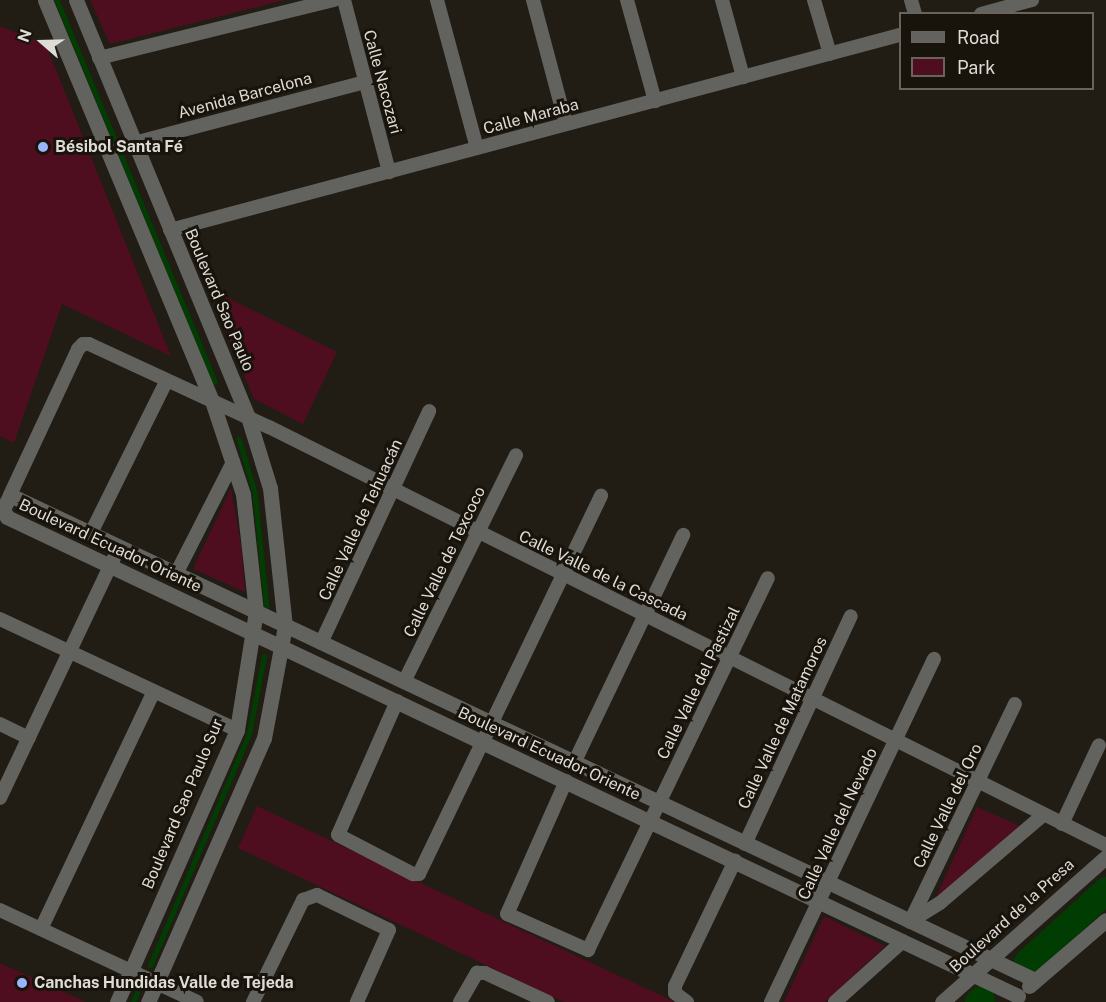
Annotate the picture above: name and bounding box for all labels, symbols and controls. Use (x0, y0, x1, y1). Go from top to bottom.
north arrow (12, 12, 72, 72)
legend (899, 12, 1094, 90)
text: N (14, 27, 36, 45)
text: Road (957, 27, 1000, 48)
street label: Calle Nacozari (359, 28, 405, 136)
text: Park (957, 57, 995, 78)
street label: Avenida Barcelona (176, 69, 314, 123)
street label: Calle Maraba (481, 95, 581, 139)
place label: Bésibol Santa Fé (55, 137, 183, 157)
marker: Bésibol Santa Fé (36, 140, 50, 154)
street label: Boulevard Sao Paulo (180, 226, 258, 374)
street label: Calle Valle de Tehuacán (315, 436, 407, 604)
street label: Calle Valle de Texcoco (400, 483, 490, 641)
street label: Boulevard Ecuador Oriente (16, 495, 204, 597)
street label: Calle Valle de la Cascada (515, 527, 691, 625)
street label: Calle Valle del Pastizal (653, 603, 745, 763)
street label: Calle Valle de Matamoros (734, 633, 832, 813)
street label: Boulevard Ecuador Oriente (455, 703, 643, 805)
street label: Boulevard Sao Paulo Sur (138, 716, 228, 892)
street label: Calle Valle del Oro (909, 740, 987, 872)
street label: Calle Valle del Nevado (794, 745, 882, 903)
street label: Boulevard de la Presa (946, 855, 1078, 977)
place label: Canchas Hundidas Valle de Tejeda (34, 973, 294, 993)
marker: Canchas Hundidas Valle de Tejeda (15, 976, 29, 990)

